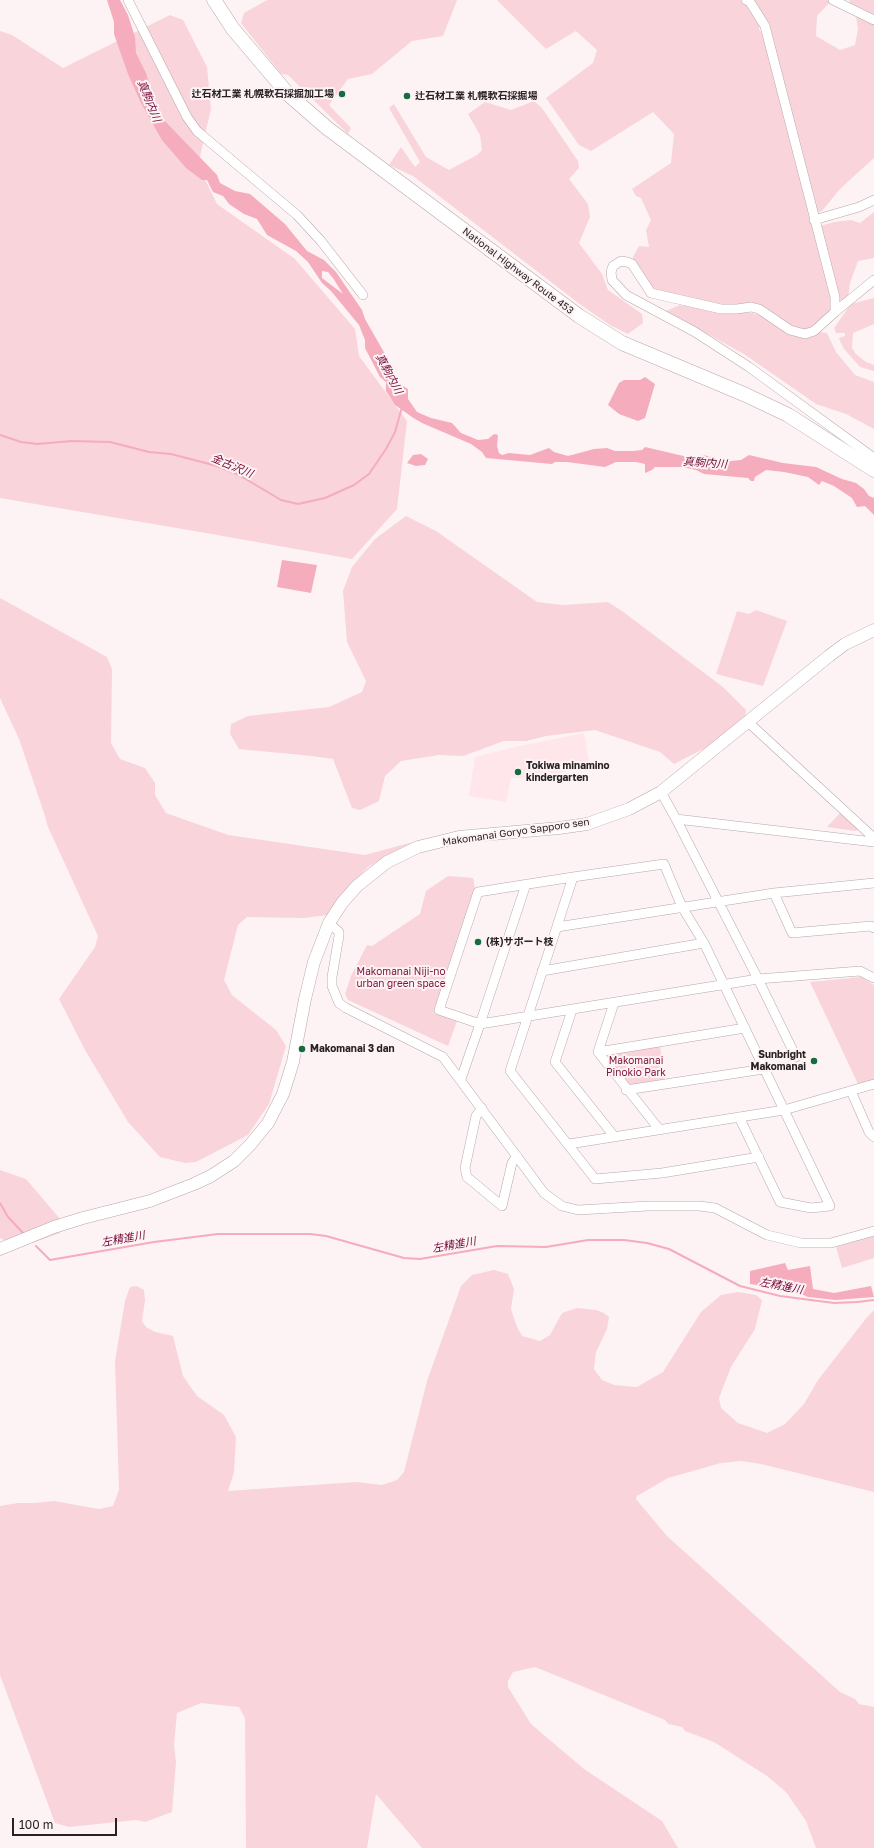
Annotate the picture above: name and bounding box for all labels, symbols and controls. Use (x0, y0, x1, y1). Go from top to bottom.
water label: 真駒内川 (135, 78, 163, 124)
place label: 辻石材工業 札幌軟石採掘加工場 (192, 88, 334, 100)
marker: 辻石材工業 札幌軟石採掘加工場 (337, 89, 347, 99)
place label: 辻石材工業 札幌軟石採掘場 (415, 90, 537, 102)
marker: 辻石材工業 札幌軟石採掘場 (402, 91, 412, 101)
street label: National Highway Route 453 (460, 225, 576, 317)
water label: 真駒内川 (373, 351, 405, 397)
water label: 金古沢川 (209, 451, 255, 481)
water label: 真駒内川 (683, 455, 727, 471)
place label: Tokiwa minamino kindergarten (526, 760, 609, 784)
marker: Tokiwa minamino kindergarten (513, 767, 523, 777)
street label: Makomanai Goryo Sapporo sen (442, 816, 590, 848)
place label: (株)サポート枝 (486, 936, 554, 948)
marker: (株)サポート枝 (473, 937, 483, 947)
park label: Makomanai Niji-no urban green space (357, 966, 445, 990)
place label: Makomanai 3 dan (310, 1043, 395, 1055)
marker: Makomanai 3 dan (297, 1044, 307, 1054)
place label: Sunbright Makomanai (751, 1049, 806, 1072)
park label: Makomanai Pinokio Park (606, 1055, 666, 1078)
marker: Sunbright Makomanai (809, 1056, 819, 1066)
water label: 左精進川 (100, 1229, 146, 1249)
water label: 左精進川 (431, 1235, 477, 1255)
water label: 左精進川 (758, 1275, 804, 1297)
scale bar (14, 1810, 119, 1836)
text: 100 m (19, 1817, 53, 1832)

